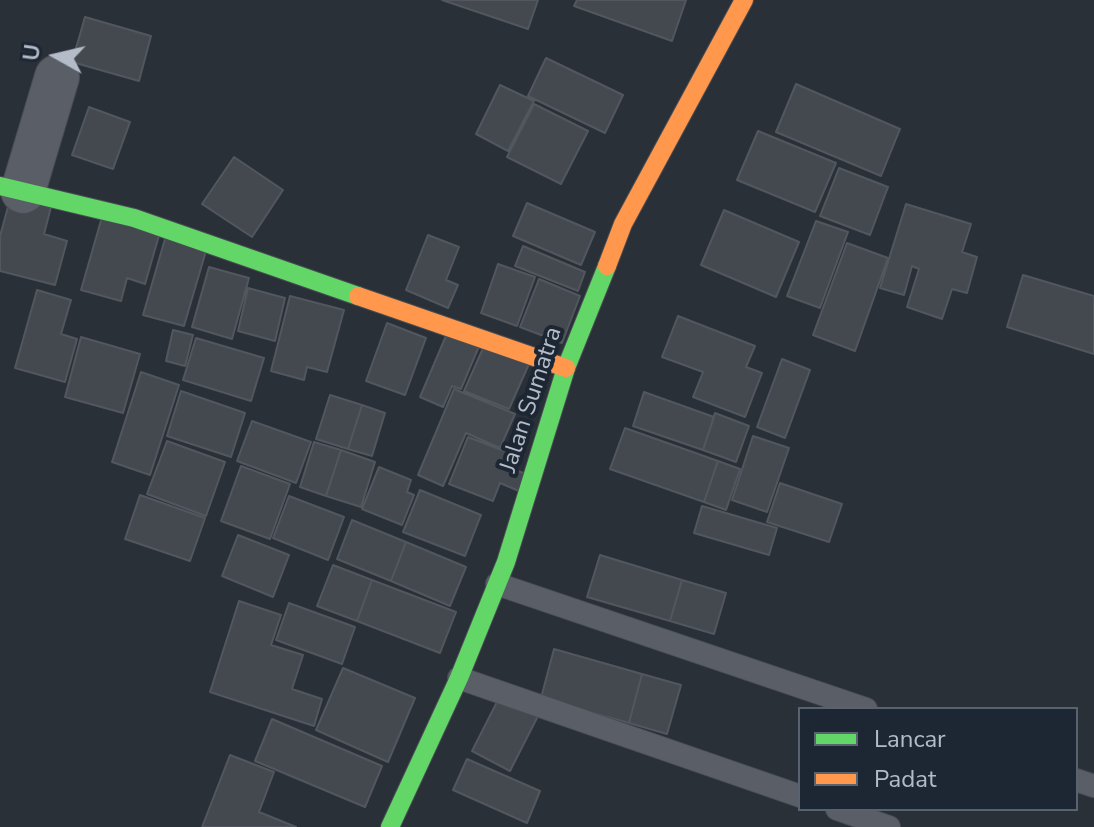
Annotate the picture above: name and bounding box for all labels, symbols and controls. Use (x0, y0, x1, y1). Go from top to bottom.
north arrow (16, 16, 96, 96)
text: U (16, 43, 48, 63)
street label: Jalan Sumatra (495, 324, 569, 476)
legend (798, 707, 1078, 811)
text: Lancar (874, 723, 946, 755)
text: Padat (874, 763, 936, 795)

